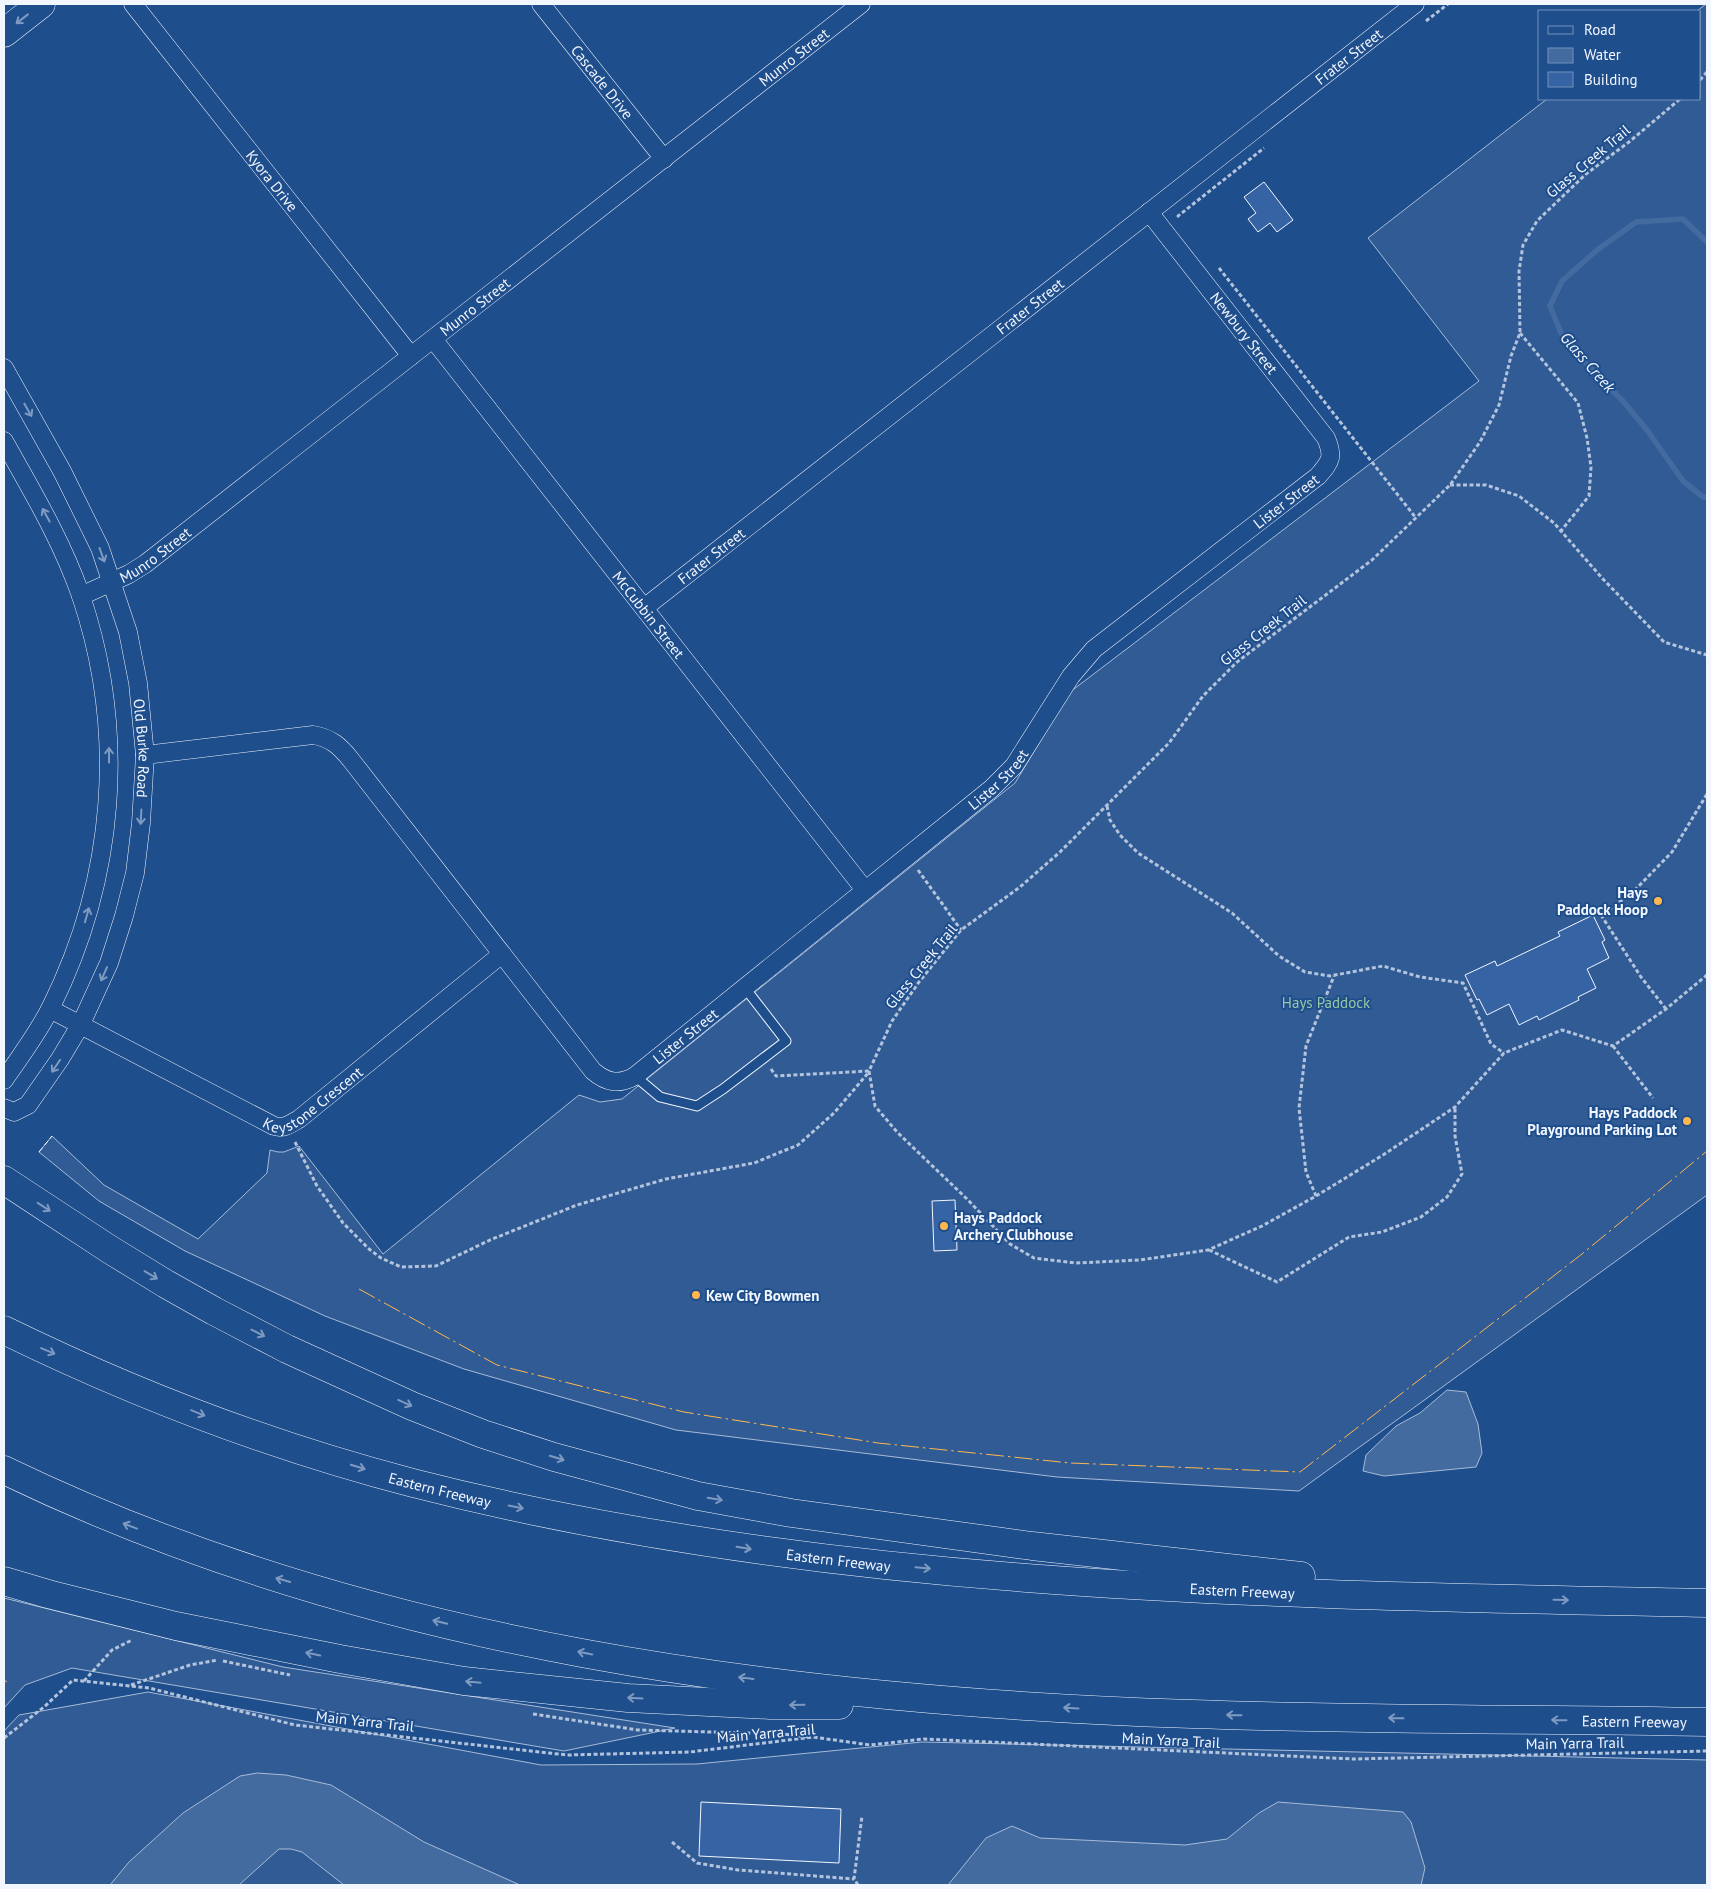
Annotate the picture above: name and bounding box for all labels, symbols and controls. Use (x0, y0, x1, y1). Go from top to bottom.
legend (1538, 10, 1701, 100)
one-way arrow (16, 13, 29, 24)
text: Road (1584, 20, 1616, 39)
street label: Munro Street (755, 23, 832, 90)
street label: Frater Street (1311, 24, 1386, 88)
street label: Cascade Drive (567, 41, 638, 123)
text: Water (1584, 45, 1621, 64)
text: Building (1584, 70, 1638, 89)
street label: Glass Creek Trail (1542, 120, 1634, 202)
street label: Kyora Drive (242, 146, 303, 215)
street label: Munro Street (436, 273, 513, 340)
street label: Frater Street (992, 274, 1067, 338)
street label: Newbury Street (1206, 288, 1282, 378)
water label: Glass Creek (1556, 328, 1620, 397)
one-way arrow (24, 403, 34, 417)
street label: Lister Street (1249, 469, 1323, 532)
one-way arrow (40, 508, 50, 523)
street label: Munro Street (116, 523, 194, 587)
street label: Frater Street (673, 523, 748, 588)
one-way arrow (98, 546, 107, 562)
street label: McCubbin Street (609, 567, 689, 662)
street label: Glass Creek Trail (1216, 590, 1310, 670)
street label: Old Burke Road (130, 698, 155, 798)
street label: Lister Street (964, 745, 1032, 813)
one-way arrow (104, 747, 114, 763)
one-way arrow (137, 808, 146, 824)
place label: Hays Paddock Hoop (1557, 883, 1648, 919)
marker: Hays Paddock Hoop (1652, 895, 1664, 907)
one-way arrow (82, 907, 92, 923)
street label: Glass Creek Trail (881, 919, 962, 1012)
one-way arrow (98, 966, 108, 981)
park label: Hays Paddock (1282, 993, 1371, 1012)
street label: Lister Street (649, 1004, 721, 1068)
one-way arrow (51, 1058, 61, 1072)
street label: Keystone Crescent (260, 1062, 366, 1137)
place label: Hays Paddock Playground Parking Lot (1527, 1103, 1678, 1139)
marker: Hays Paddock Playground Parking Lot (1681, 1115, 1693, 1127)
one-way arrow (37, 1202, 51, 1212)
place label: Hays Paddock Archery Clubhouse (954, 1208, 1074, 1244)
marker: Hays Paddock Archery Clubhouse (938, 1220, 950, 1232)
one-way arrow (144, 1269, 158, 1280)
place label: Kew City Bowmen (706, 1286, 819, 1305)
marker: Kew City Bowmen (690, 1289, 702, 1301)
one-way arrow (250, 1329, 265, 1339)
one-way arrow (40, 1347, 55, 1357)
one-way arrow (397, 1398, 412, 1408)
one-way arrow (190, 1409, 205, 1419)
one-way arrow (549, 1454, 565, 1464)
one-way arrow (350, 1462, 366, 1472)
street label: Eastern Freeway (387, 1467, 493, 1511)
one-way arrow (706, 1494, 722, 1504)
one-way arrow (507, 1503, 523, 1512)
one-way arrow (123, 1521, 138, 1530)
one-way arrow (736, 1544, 752, 1554)
street label: Eastern Freeway (785, 1544, 892, 1575)
one-way arrow (915, 1564, 931, 1573)
one-way arrow (276, 1574, 292, 1584)
street label: Eastern Freeway (1189, 1579, 1295, 1602)
one-way arrow (1552, 1595, 1568, 1605)
one-way arrow (433, 1617, 449, 1626)
one-way arrow (578, 1647, 594, 1657)
one-way arrow (305, 1648, 321, 1658)
one-way arrow (738, 1673, 754, 1683)
one-way arrow (465, 1678, 481, 1687)
one-way arrow (627, 1693, 643, 1702)
one-way arrow (789, 1700, 806, 1710)
one-way arrow (1064, 1704, 1080, 1713)
street label: Main Yarra Trail (315, 1706, 416, 1736)
one-way arrow (1226, 1711, 1242, 1720)
street label: Eastern Freeway (1582, 1711, 1687, 1731)
one-way arrow (1388, 1713, 1404, 1723)
one-way arrow (1551, 1715, 1567, 1725)
street label: Main Yarra Trail (716, 1719, 817, 1747)
street label: Main Yarra Trail (1121, 1728, 1221, 1752)
street label: Main Yarra Trail (1525, 1733, 1625, 1753)

